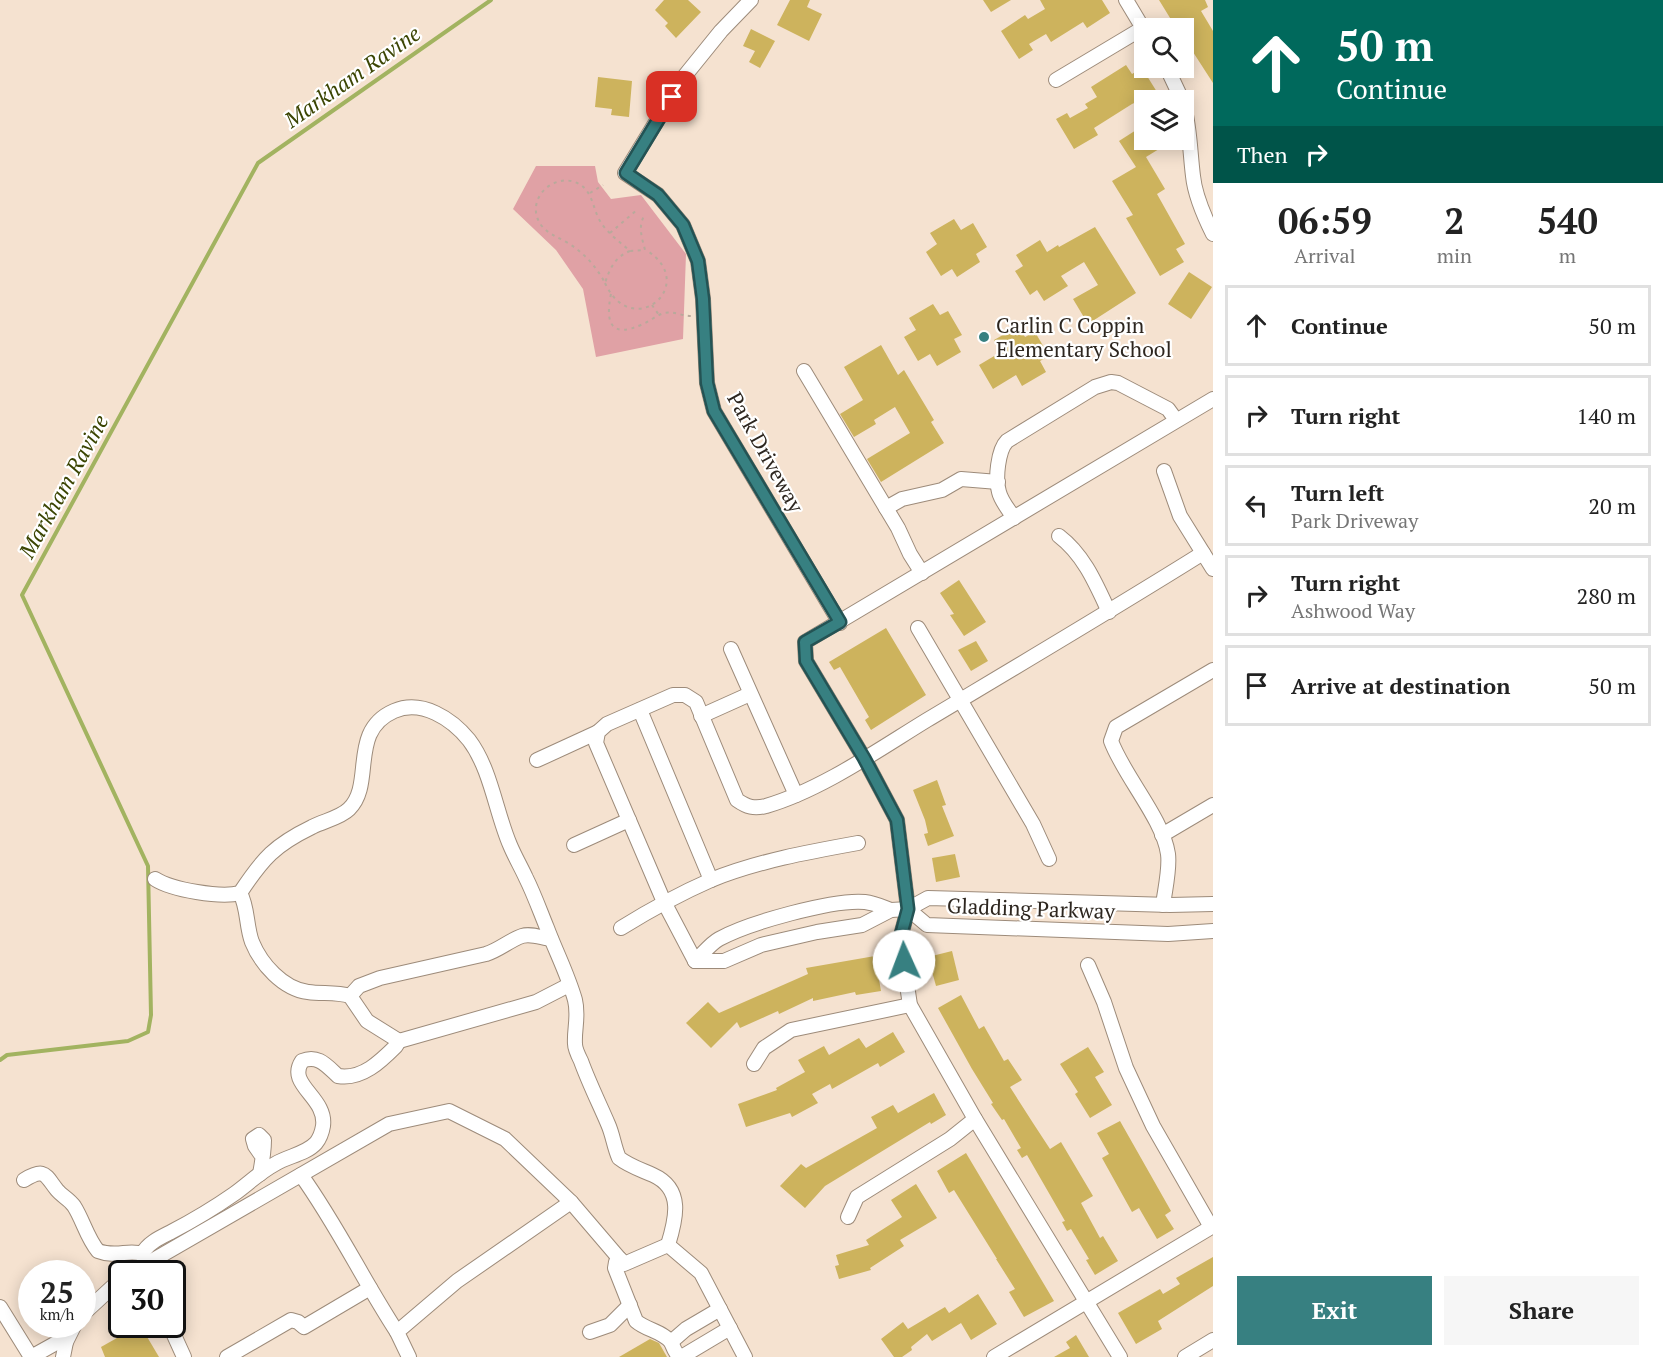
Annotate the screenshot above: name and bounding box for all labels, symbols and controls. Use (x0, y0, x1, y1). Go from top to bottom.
text: 50 m (1336, 17, 1434, 73)
water label: Markham Ravine (277, 18, 426, 134)
map controls (1134, 18, 1194, 150)
button: search (1134, 18, 1194, 78)
icon: ahead (1237, 24, 1315, 102)
pin (646, 71, 697, 122)
text: Continue (1336, 71, 1447, 107)
icon: arrive (655, 80, 688, 113)
button: layers (1134, 90, 1194, 150)
icon: right (1300, 138, 1333, 171)
text: Then (1237, 140, 1288, 169)
text: 06:59 (1278, 197, 1372, 244)
text: 2 (1444, 197, 1465, 244)
text: 540 (1537, 197, 1598, 244)
text: Arrival (1294, 242, 1356, 269)
text: min (1437, 242, 1472, 269)
text: m (1559, 242, 1576, 269)
icon: ahead (1240, 309, 1273, 342)
place label: Carlin C Coppin Elementary School (996, 311, 1172, 363)
text: Continue (1291, 311, 1388, 340)
text: 50 m (1588, 311, 1636, 340)
marker: Carlin C Coppin Elementary School (977, 330, 991, 344)
street label: Park Driveway (721, 387, 811, 518)
icon: right (1240, 399, 1273, 432)
text: Turn right (1291, 401, 1400, 430)
text: 140 m (1576, 401, 1636, 430)
water label: Markham Ravine (11, 409, 114, 564)
text: Turn left (1291, 478, 1384, 507)
icon: left (1240, 489, 1273, 522)
text: 20 m (1588, 491, 1636, 520)
text: Park Driveway (1291, 507, 1418, 534)
text: Turn right (1291, 568, 1400, 597)
icon: right (1240, 579, 1273, 612)
text: 280 m (1576, 581, 1636, 610)
text: Ashwood Way (1291, 597, 1415, 624)
icon: arrive (1240, 669, 1273, 702)
text: Arrive at destination (1291, 671, 1510, 700)
text: 50 m (1588, 671, 1636, 700)
street label: Gladding Parkway (947, 891, 1116, 925)
position arrow (872, 929, 936, 993)
speed limit sign: 30 (108, 1260, 186, 1338)
text: 25 (40, 1272, 74, 1312)
button: Exit (1237, 1276, 1432, 1345)
button: Share (1444, 1276, 1639, 1345)
text: km/h (40, 1304, 74, 1324)

